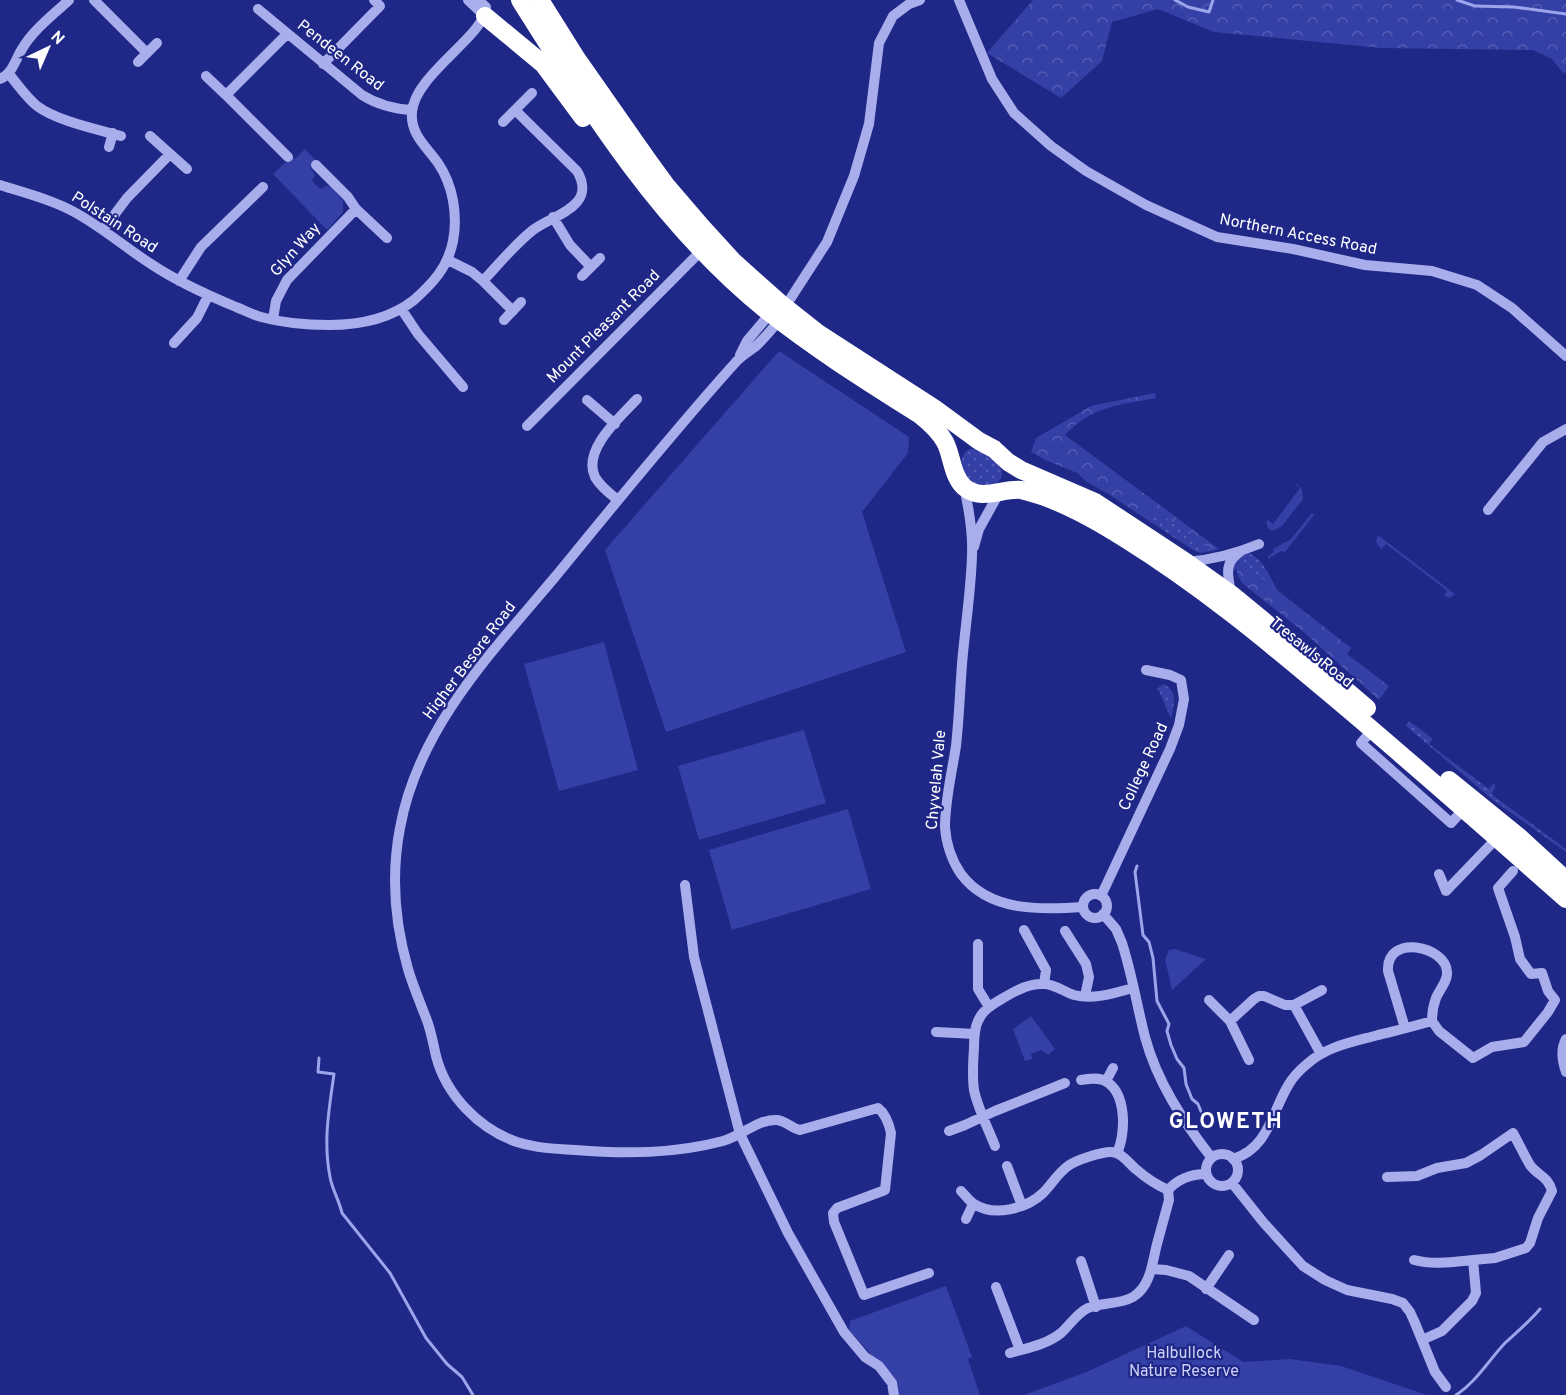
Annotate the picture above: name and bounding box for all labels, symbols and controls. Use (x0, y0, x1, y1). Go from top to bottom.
street label: Pendeen Road (293, 16, 387, 96)
north arrow (18, 18, 78, 78)
text: N (46, 27, 68, 50)
street label: Polstain Road (67, 188, 161, 258)
street label: Northern Access Road (1218, 210, 1378, 260)
street label: Glyn Way (266, 219, 326, 281)
street label: Mount Pleasant Road (543, 266, 665, 388)
street label: Higher Besore Road (419, 598, 521, 724)
street label: Tresawls Road (1265, 613, 1357, 693)
street label: College Road (1115, 720, 1173, 814)
street label: Chyvelah Vale (923, 729, 951, 831)
district label: GLOWETH (1169, 1109, 1283, 1136)
park label: Halbullock Nature Reserve (1129, 1344, 1239, 1382)

